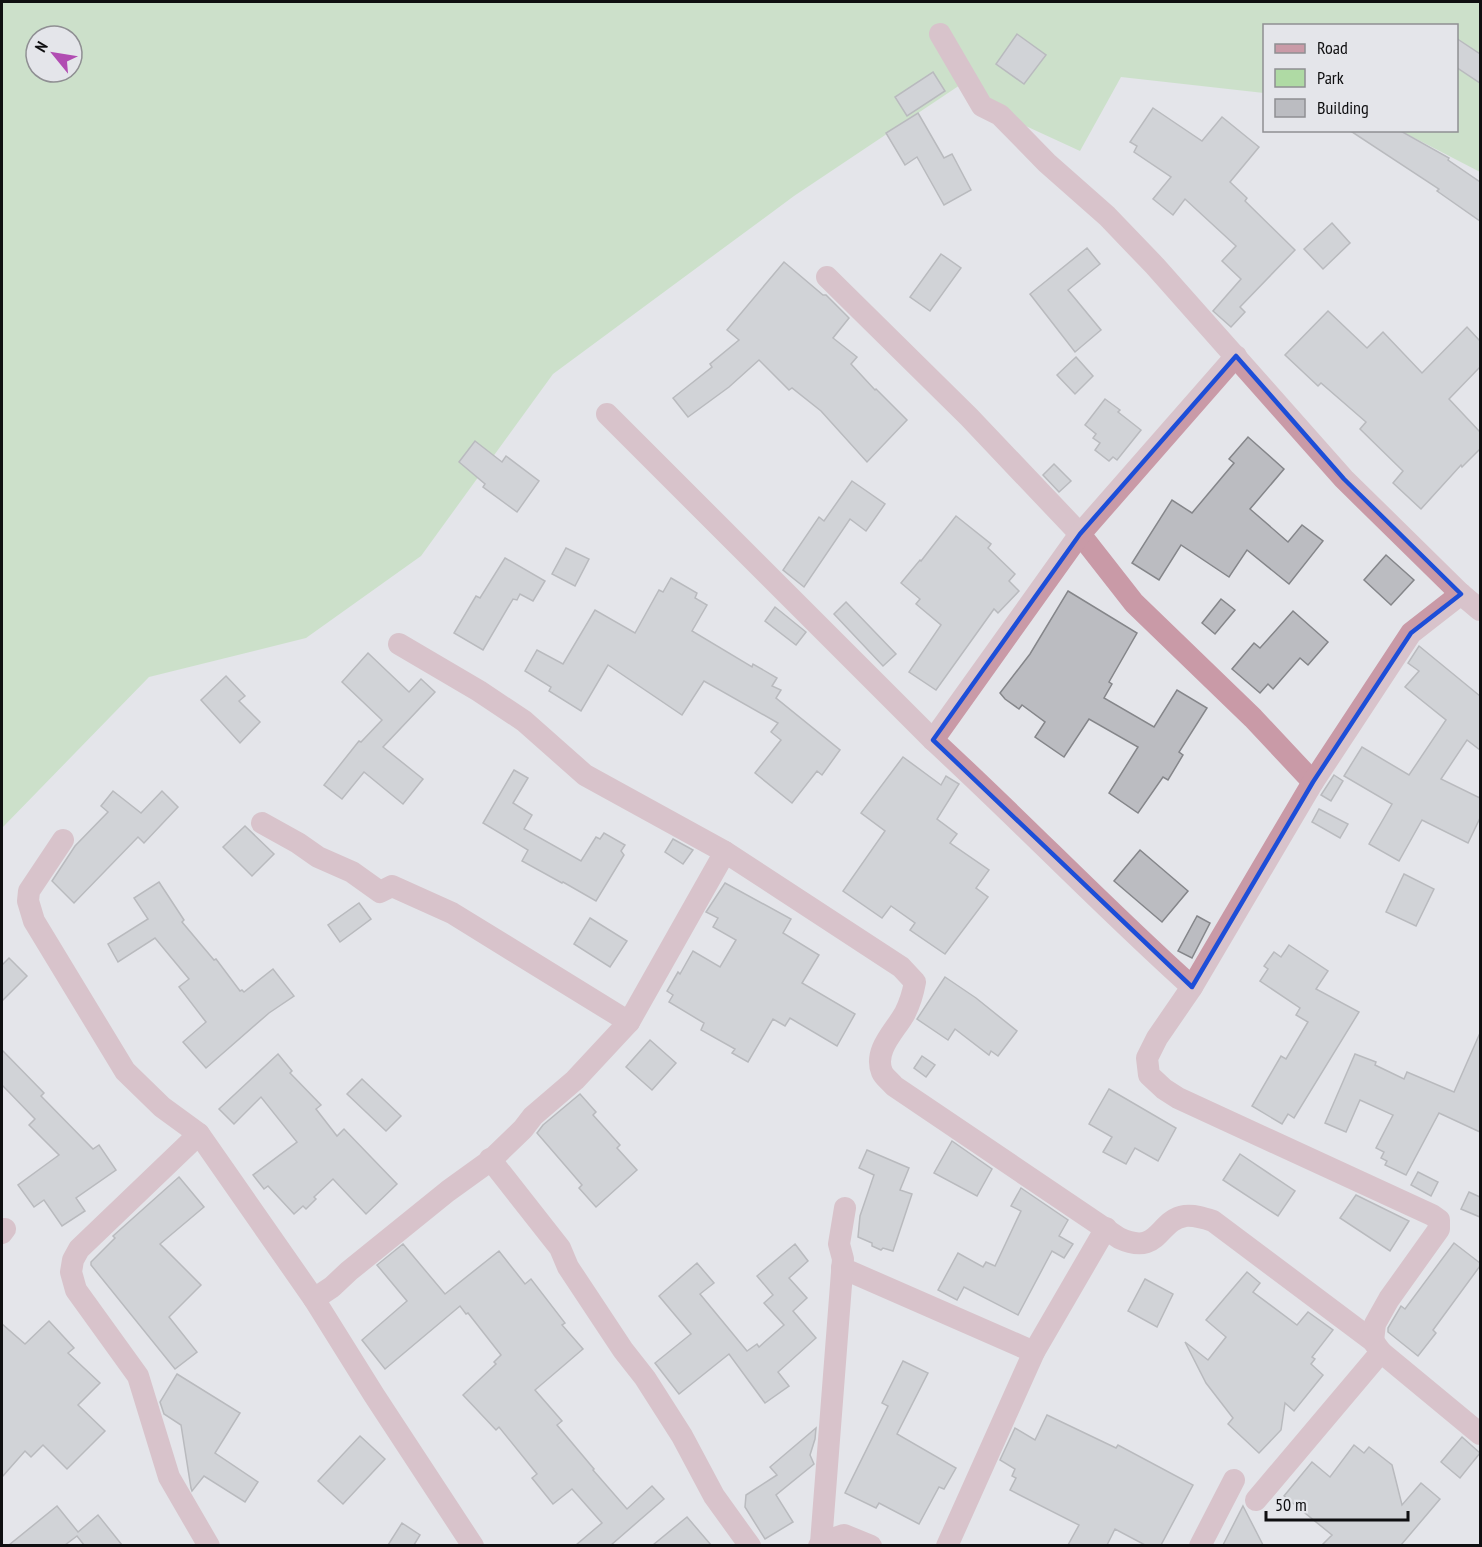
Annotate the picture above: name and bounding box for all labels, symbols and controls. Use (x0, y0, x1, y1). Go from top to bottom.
north arrow (24, 24, 84, 84)
legend (1263, 24, 1458, 132)
text: Road (1317, 36, 1348, 59)
text: N (30, 38, 52, 55)
text: Park (1317, 66, 1344, 89)
text: Building (1317, 96, 1369, 119)
scale bar (1266, 1484, 1408, 1522)
text: 50 m (1275, 1493, 1307, 1516)

